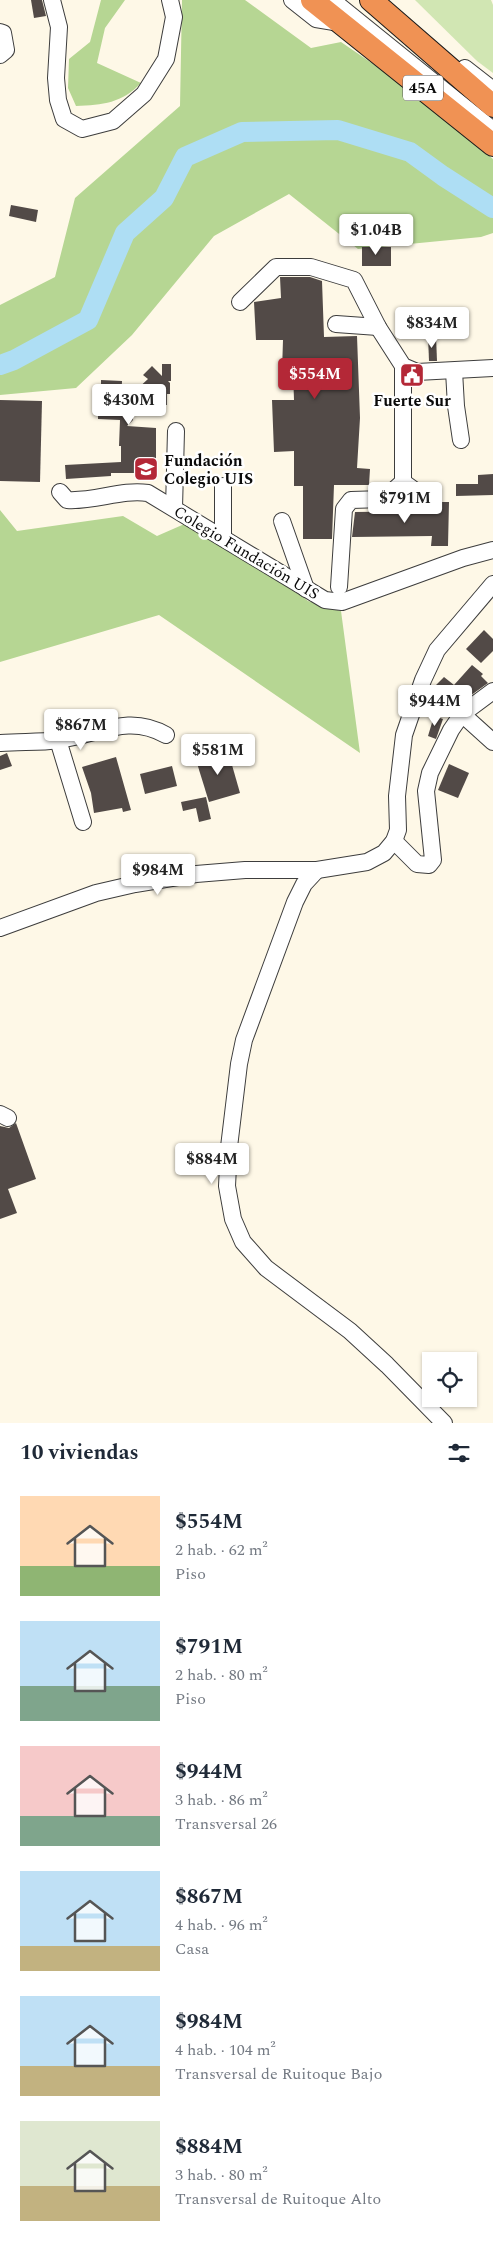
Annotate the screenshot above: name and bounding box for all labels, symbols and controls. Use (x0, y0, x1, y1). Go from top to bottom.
road number: 45A (403, 76, 443, 100)
pin: $1.04B (335, 214, 417, 256)
text: $1.04B (350, 218, 402, 242)
pin: $834M (397, 306, 467, 349)
text: $834M (406, 311, 458, 335)
pin: $554M (280, 358, 350, 400)
text: $554M (289, 362, 341, 386)
public building icon: Fuerte Sur (399, 362, 425, 388)
pin: $430M (94, 384, 164, 426)
text: $430M (103, 388, 155, 412)
place label: Fuerte Sur (373, 389, 451, 413)
place label: Fundación Colegio UIS (164, 449, 253, 491)
school or university icon: Fundación Colegio UIS (133, 456, 159, 482)
pin: $791M (370, 482, 440, 524)
text: $791M (379, 486, 431, 510)
street label: Colegio Fundación UIS (169, 500, 324, 606)
pin: $944M (400, 684, 470, 727)
text: $944M (409, 689, 461, 713)
pin: $867M (46, 708, 116, 751)
text: $867M (55, 713, 107, 737)
pin: $581M (183, 734, 253, 776)
text: $581M (192, 738, 244, 762)
pin: $984M (123, 854, 193, 896)
text: $984M (132, 858, 184, 882)
pin: $884M (177, 1142, 247, 1185)
text: $884M (186, 1147, 238, 1171)
map controls (422, 1352, 477, 1407)
button: locate (422, 1352, 477, 1407)
text: 10 viviendas (20, 1437, 139, 1469)
icon: filters (445, 1439, 473, 1467)
text: $554M (175, 1506, 243, 1538)
icon: home (60, 1516, 120, 1576)
text: 2 hab. · 62 m² (175, 1538, 268, 1562)
text: Piso (175, 1562, 206, 1586)
text: $791M (175, 1631, 243, 1663)
icon: home (60, 1641, 120, 1701)
text: 2 hab. · 80 m² (175, 1663, 268, 1687)
text: Piso (175, 1687, 206, 1711)
text: $944M (175, 1756, 243, 1788)
icon: home (60, 1766, 120, 1826)
text: 3 hab. · 86 m² (175, 1788, 268, 1812)
text: Transversal 26 (175, 1812, 277, 1836)
text: $867M (175, 1881, 243, 1913)
icon: home (60, 1891, 120, 1951)
text: 4 hab. · 96 m² (175, 1913, 268, 1937)
text: Casa (175, 1937, 209, 1961)
text: $984M (175, 2006, 243, 2038)
icon: home (60, 2016, 120, 2076)
text: 4 hab. · 104 m² (175, 2038, 276, 2062)
text: Transversal de Ruitoque Bajo (175, 2062, 382, 2086)
text: $884M (175, 2131, 243, 2163)
icon: home (60, 2141, 120, 2201)
text: 3 hab. · 80 m² (175, 2163, 268, 2187)
text: Transversal de Ruitoque Alto (175, 2187, 381, 2211)

